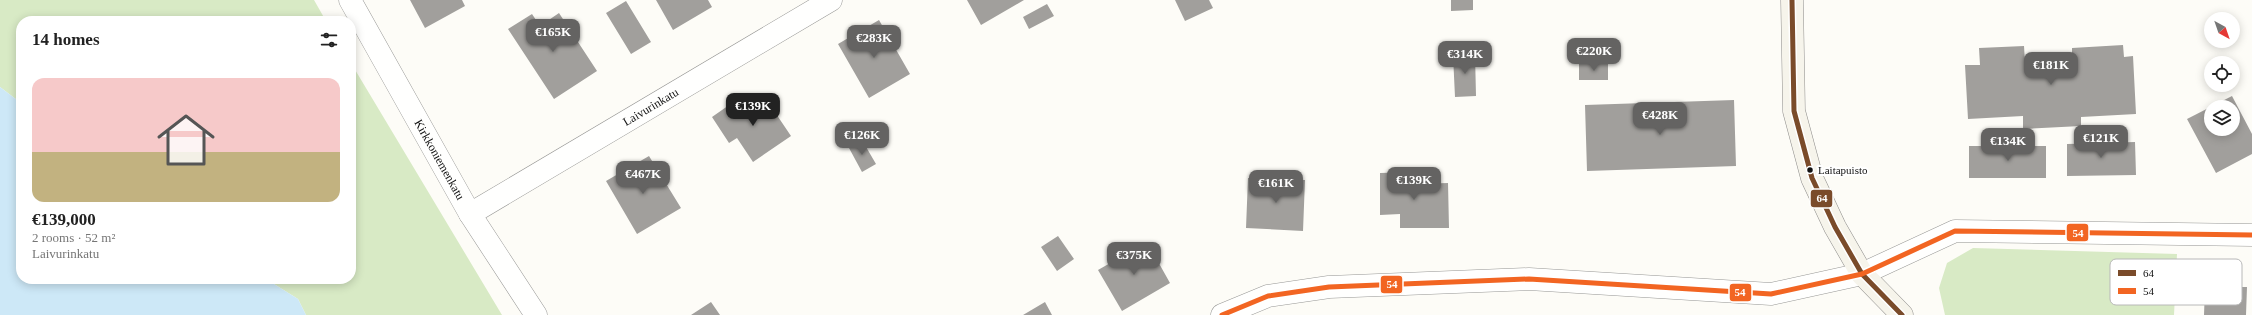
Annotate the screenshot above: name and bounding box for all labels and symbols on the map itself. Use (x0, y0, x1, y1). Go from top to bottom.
north arrow (2204, 12, 2240, 48)
pin: €165K (525, 19, 581, 53)
pin: €283K (846, 25, 902, 59)
pin: €220K (1566, 38, 1622, 72)
pin: €314K (1437, 41, 1493, 75)
pin: €181K (2023, 52, 2079, 86)
street label: Laivurinkatu (620, 85, 681, 129)
pin: €139K (725, 93, 781, 127)
pin: €428K (1632, 102, 1688, 136)
street label: Kirkkoniemenkatu (411, 117, 468, 202)
pin: €126K (834, 122, 890, 156)
pin: €121K (2073, 125, 2129, 159)
pin: €134K (1980, 128, 2036, 162)
pin: €467K (615, 161, 671, 195)
place label: Laitapuisto (1818, 164, 1868, 176)
marker: Laitapuisto (1805, 165, 1815, 175)
pin: €139K (1386, 167, 1442, 201)
pin: €161K (1248, 170, 1304, 204)
line badge: 64 (1810, 189, 1833, 208)
text: 64 (1817, 192, 1828, 204)
line badge: 54 (2066, 223, 2089, 242)
text: 54 (2073, 227, 2084, 239)
pin: €375K (1106, 242, 1162, 276)
legend (2110, 259, 2242, 305)
text: 64 (2143, 267, 2155, 279)
line badge: 54 (1380, 275, 1403, 294)
text: 54 (1387, 278, 1398, 290)
line badge: 54 (1729, 283, 1752, 302)
text: 54 (2143, 285, 2155, 297)
text: 54 (1735, 286, 1746, 298)

